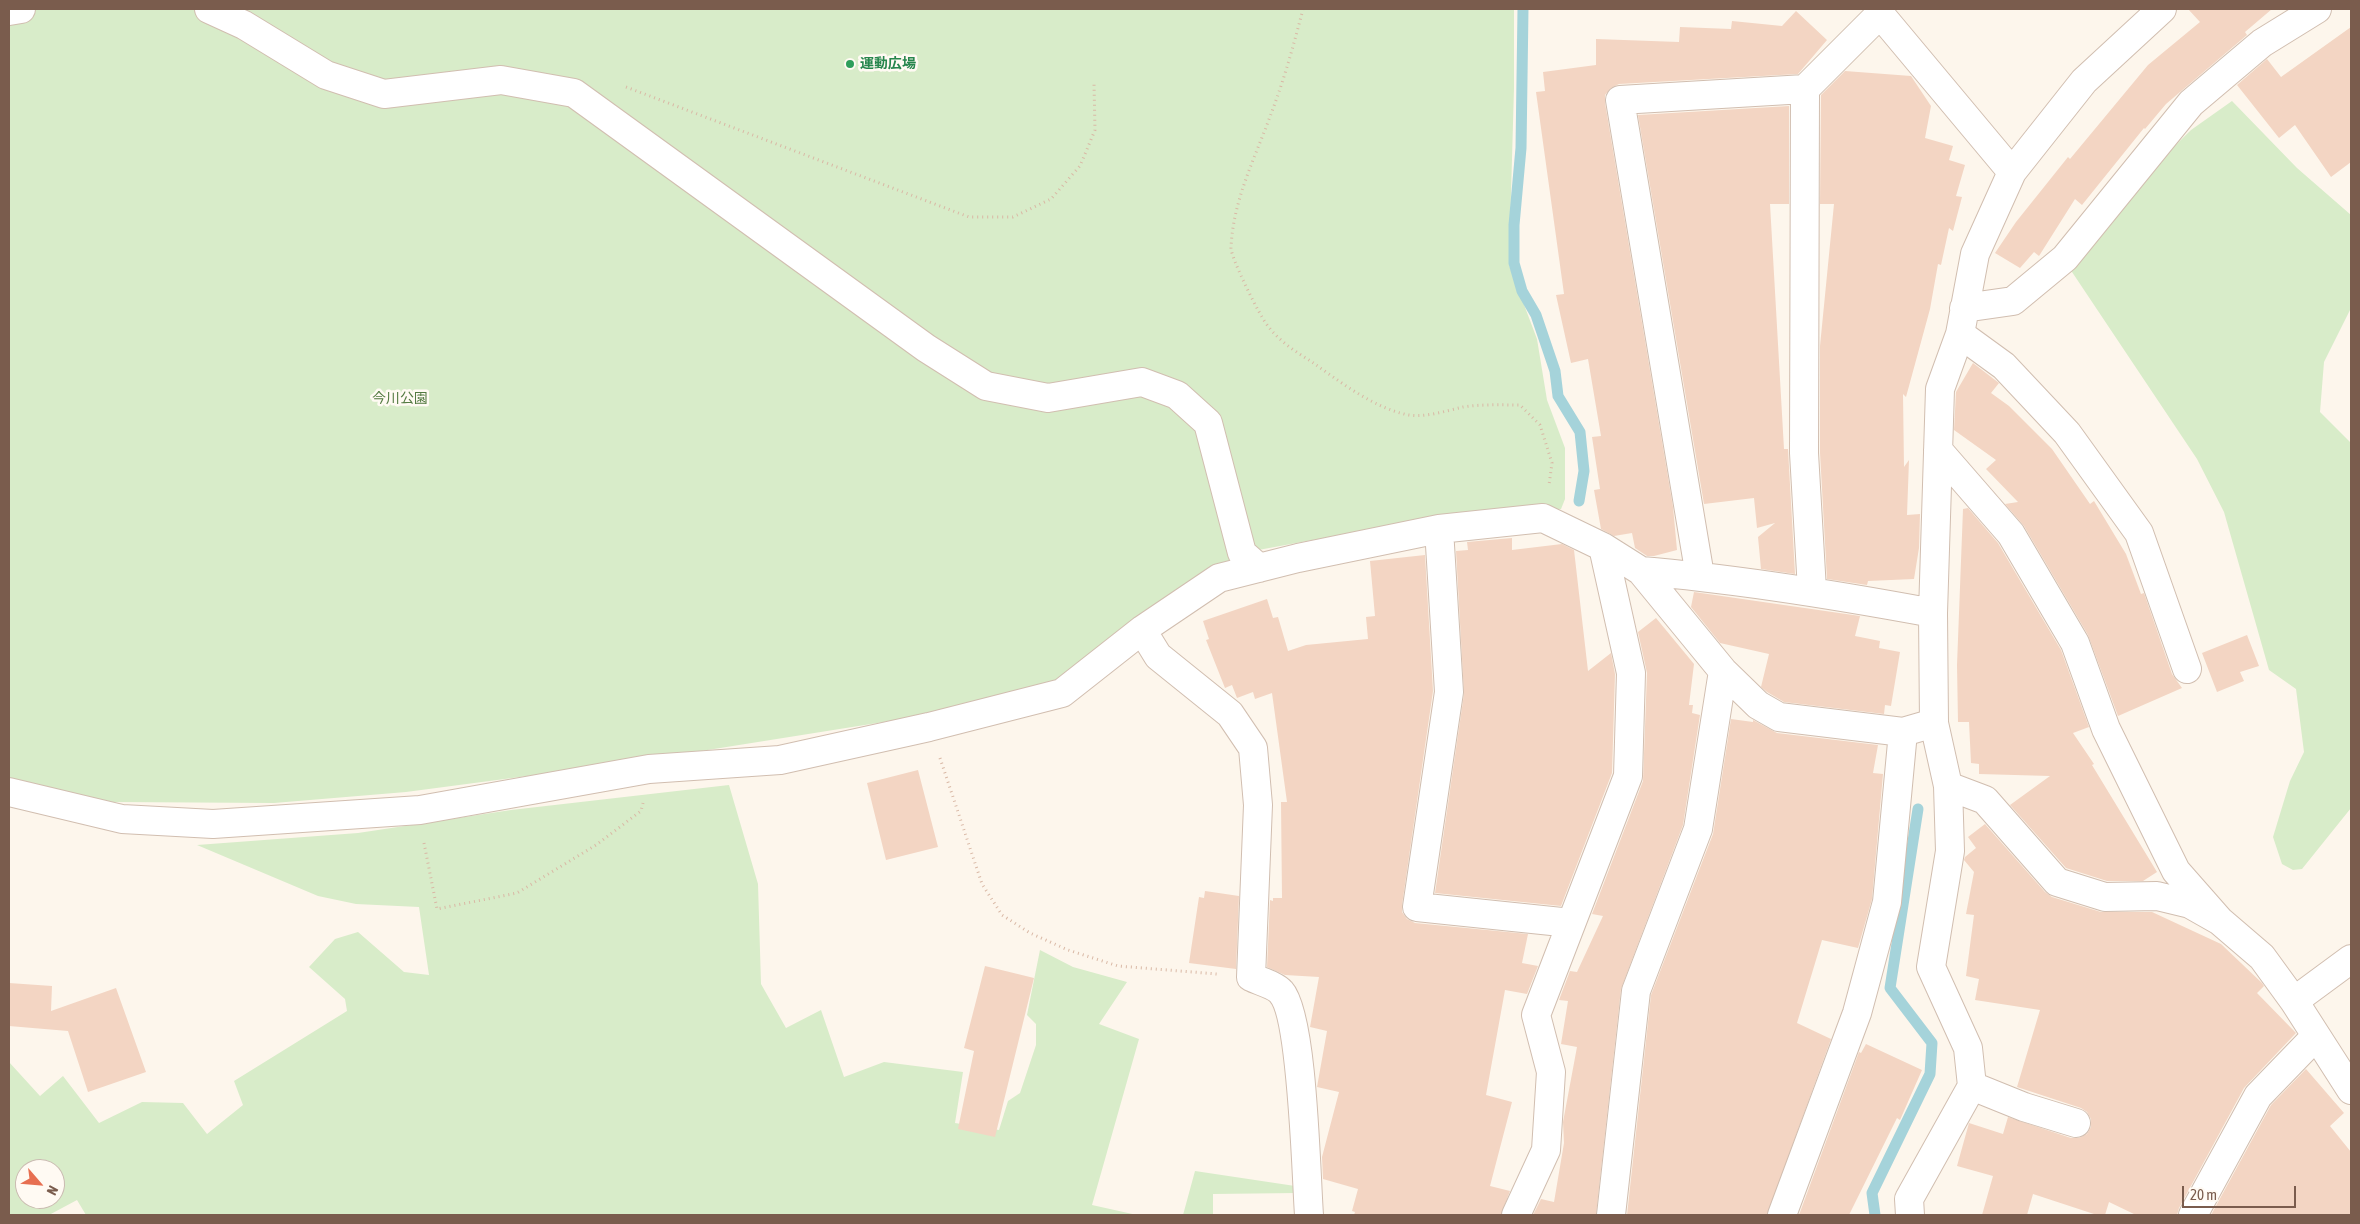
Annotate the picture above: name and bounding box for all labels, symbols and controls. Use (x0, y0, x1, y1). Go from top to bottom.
place label: 運動広場 (860, 56, 916, 72)
marker: 運動広場 (844, 58, 856, 70)
park label: 今川公園 (372, 391, 428, 407)
north arrow (15, 1159, 65, 1209)
scale bar (2185, 1176, 2299, 1208)
text: N (43, 1183, 61, 1198)
text: 20 m (2190, 1186, 2217, 1203)

